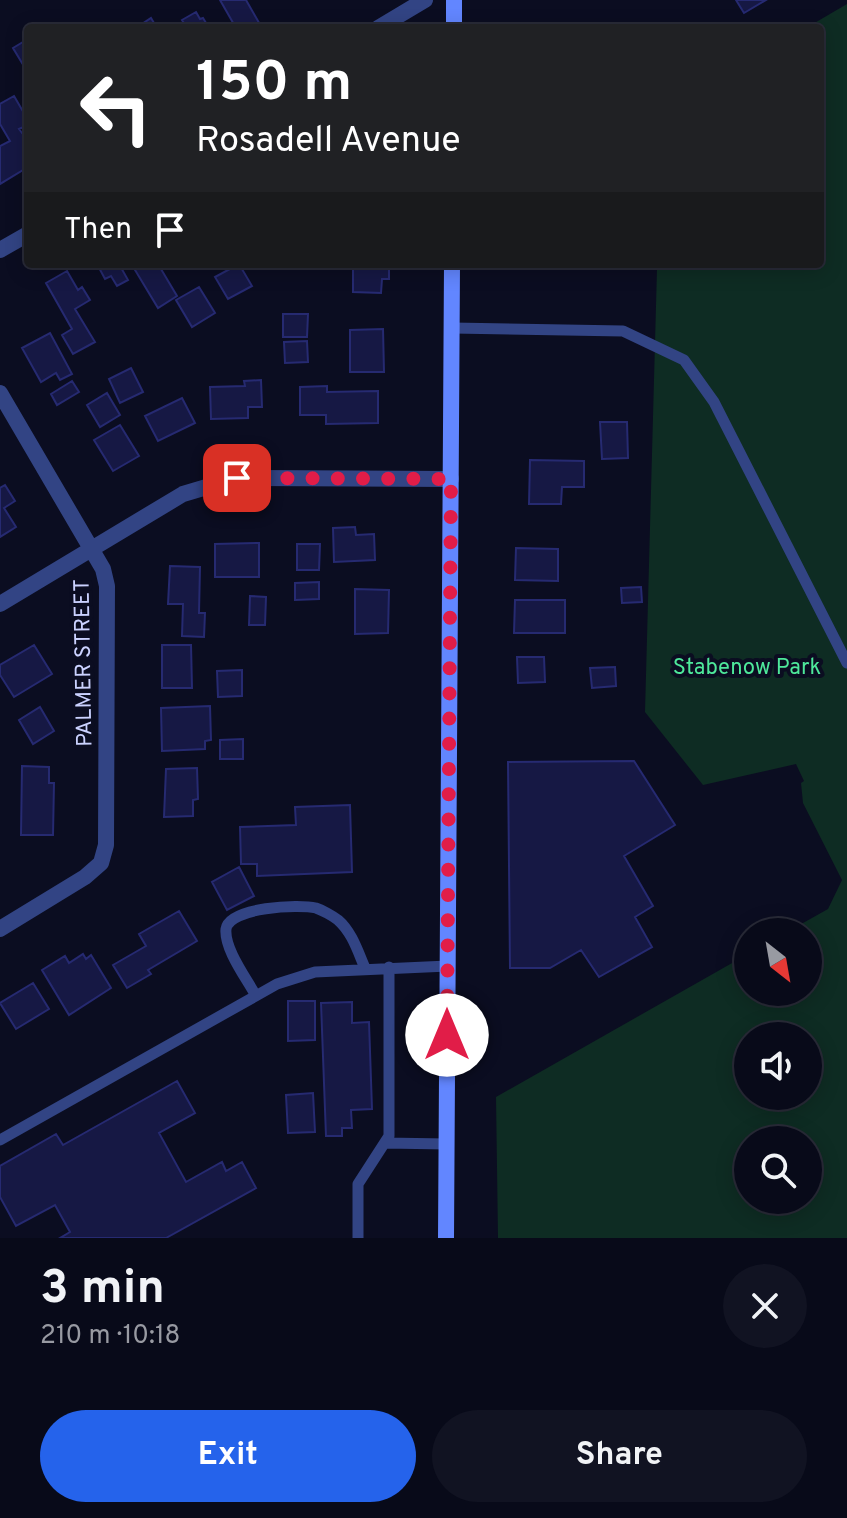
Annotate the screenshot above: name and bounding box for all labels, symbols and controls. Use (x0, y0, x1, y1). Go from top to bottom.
text: 150 m (196, 50, 352, 120)
icon: left (64, 56, 168, 160)
text: Rosadell Avenue (196, 119, 461, 165)
icon: arrive (148, 208, 192, 252)
text: Then (64, 212, 132, 249)
pin (203, 444, 271, 512)
icon: arrive (215, 456, 259, 500)
street label: PALMER STREET (70, 579, 99, 747)
park label: Stabenow Park (673, 655, 821, 682)
north arrow (734, 918, 822, 1006)
map controls (734, 918, 822, 1214)
position arrow (405, 993, 489, 1077)
button: sound (734, 1022, 822, 1110)
button: search (734, 1126, 822, 1214)
text: 3 min (40, 1260, 165, 1320)
button: close (723, 1264, 807, 1348)
text: 210 m · 10:18 (40, 1320, 180, 1353)
button: Exit (40, 1410, 416, 1502)
button: Share (432, 1410, 807, 1502)

